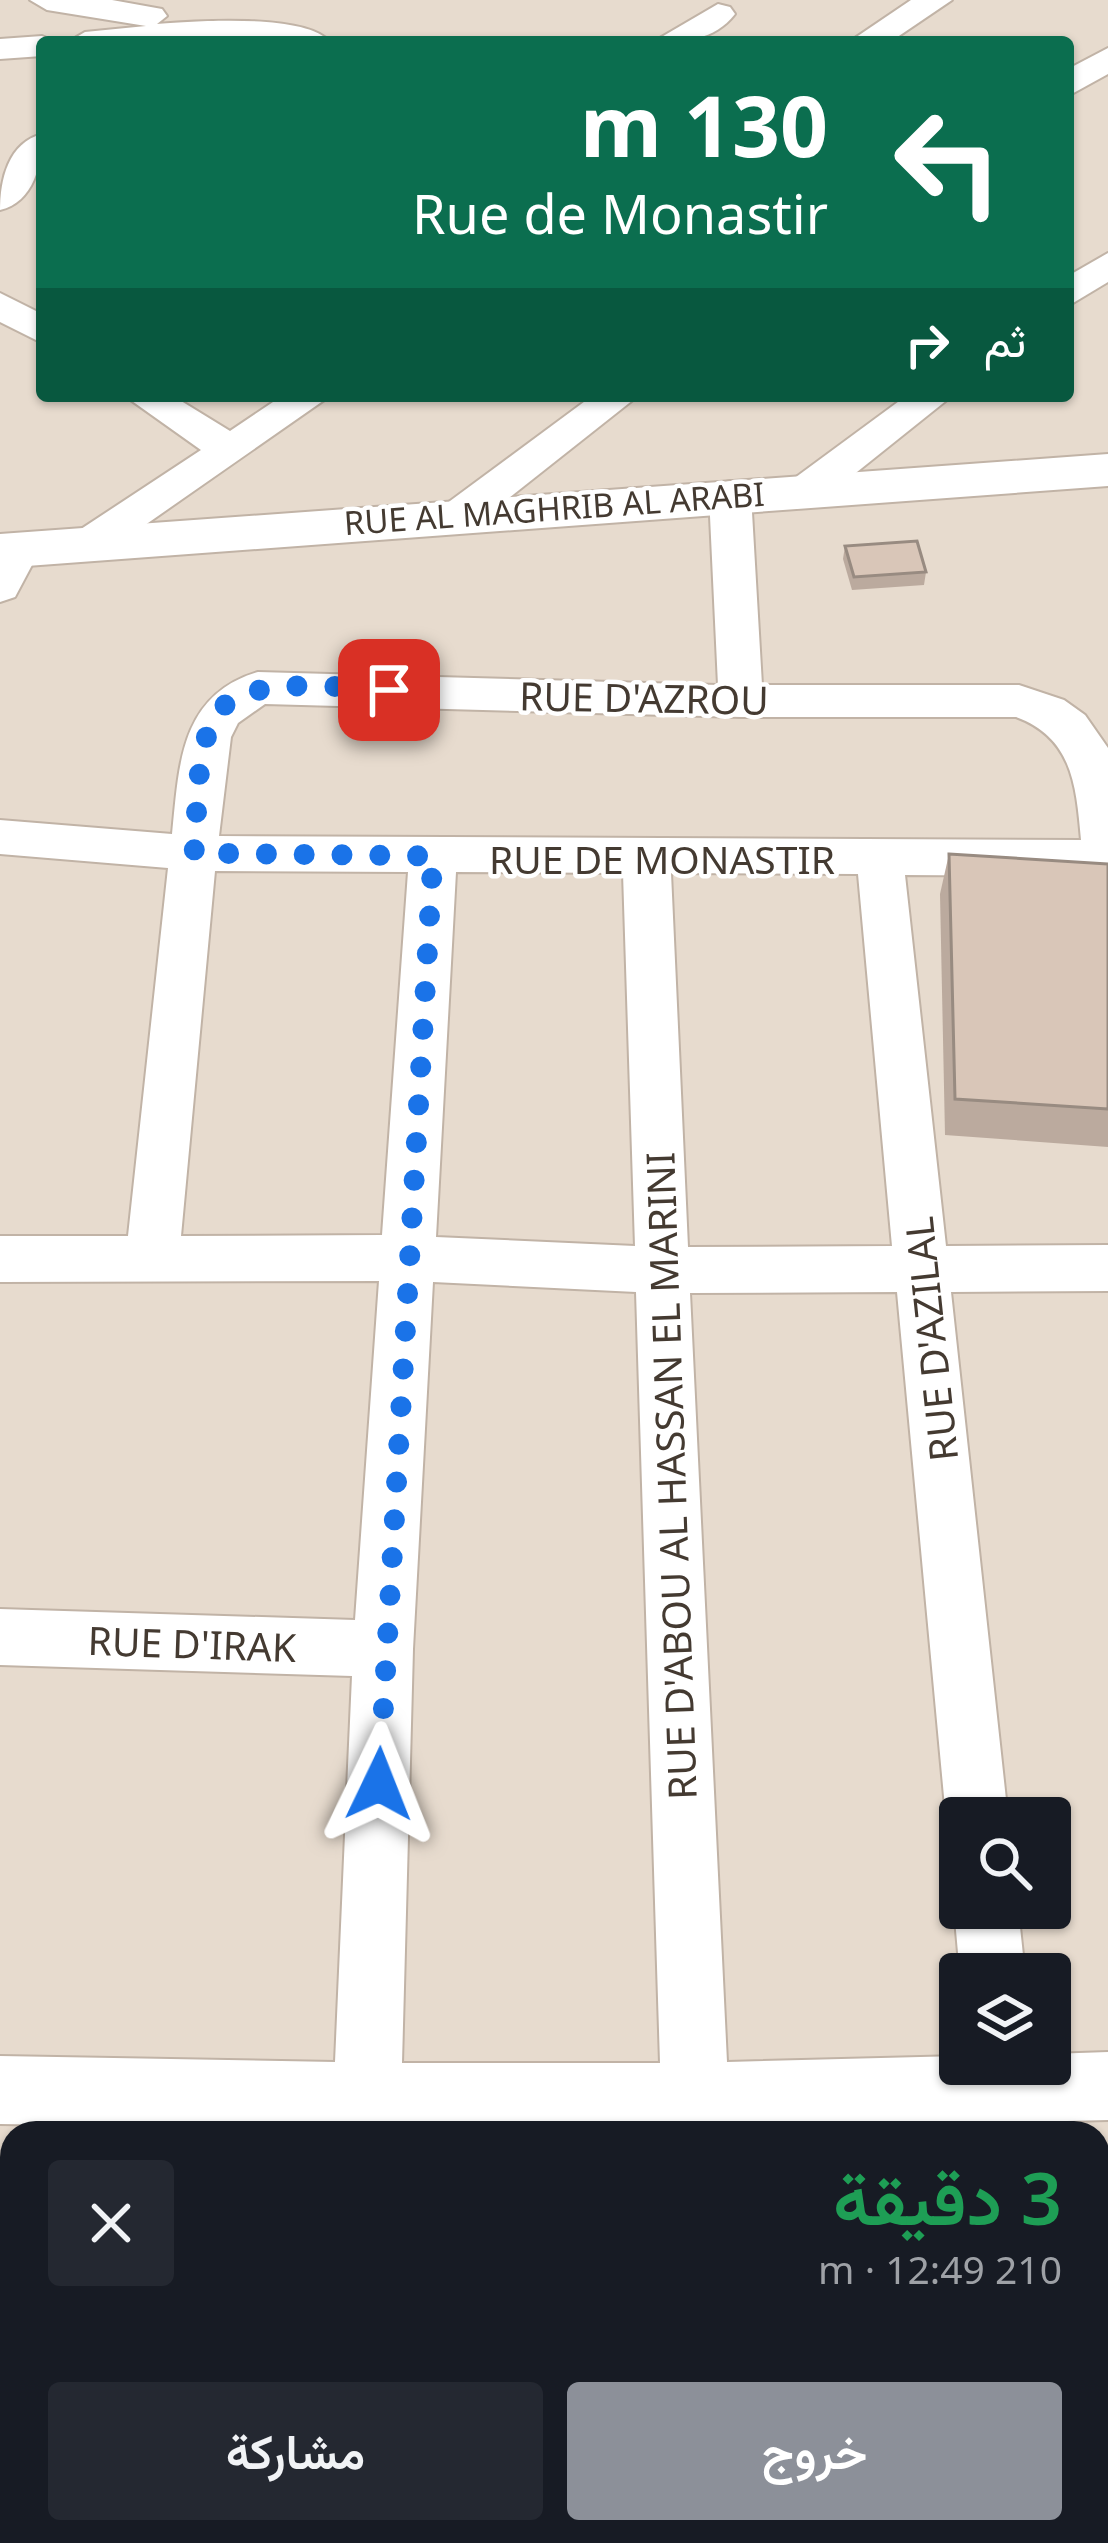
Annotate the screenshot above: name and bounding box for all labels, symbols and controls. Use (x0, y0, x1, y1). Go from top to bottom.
text: 130 m (580, 67, 828, 182)
icon: left (870, 84, 1026, 240)
text: Rue de Monastir (412, 176, 828, 250)
text: ثم (984, 309, 1026, 370)
icon: right (894, 312, 960, 378)
street label: RUE AL MAGHRIB AL ARABI (342, 471, 766, 545)
pin (338, 639, 440, 741)
icon: arrive (356, 657, 422, 723)
street label: RUE D'AZROU (519, 668, 769, 726)
street label: RUE DE MONASTIR (489, 832, 835, 885)
street label: RUE D'ABOU AL HASSAN EL MARINI (632, 1151, 708, 1801)
street label: RUE D'AZILAL (891, 1214, 969, 1464)
street label: RUE D'IRAK (87, 1613, 298, 1673)
position arrow (316, 1721, 442, 1847)
map controls (939, 1797, 1071, 2085)
button: search (939, 1797, 1071, 1929)
button: layers (939, 1953, 1071, 2085)
text: 3 دقيقة (833, 2148, 1062, 2246)
button: close (48, 2160, 174, 2286)
text: 210 m · 12:49 (818, 2242, 1062, 2295)
button: مشاركة (48, 2382, 543, 2520)
button: خروج (567, 2382, 1062, 2520)

